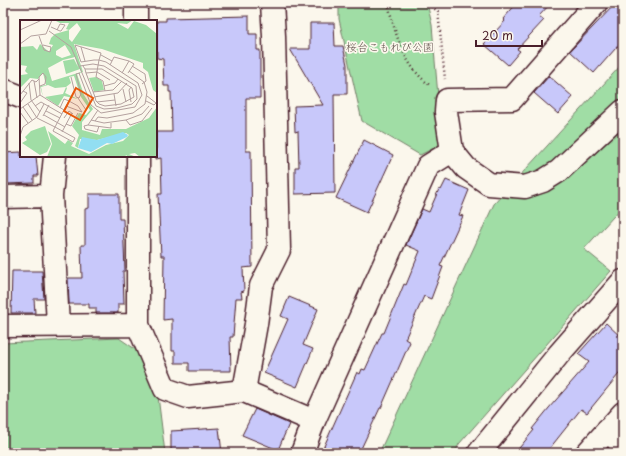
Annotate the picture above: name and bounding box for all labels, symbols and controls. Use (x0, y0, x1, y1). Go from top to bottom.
inset map (20, 20, 157, 157)
scale bar (476, 22, 542, 48)
text: 20 m (482, 26, 513, 44)
park label: 桜台こもれび公園 (346, 38, 434, 55)

